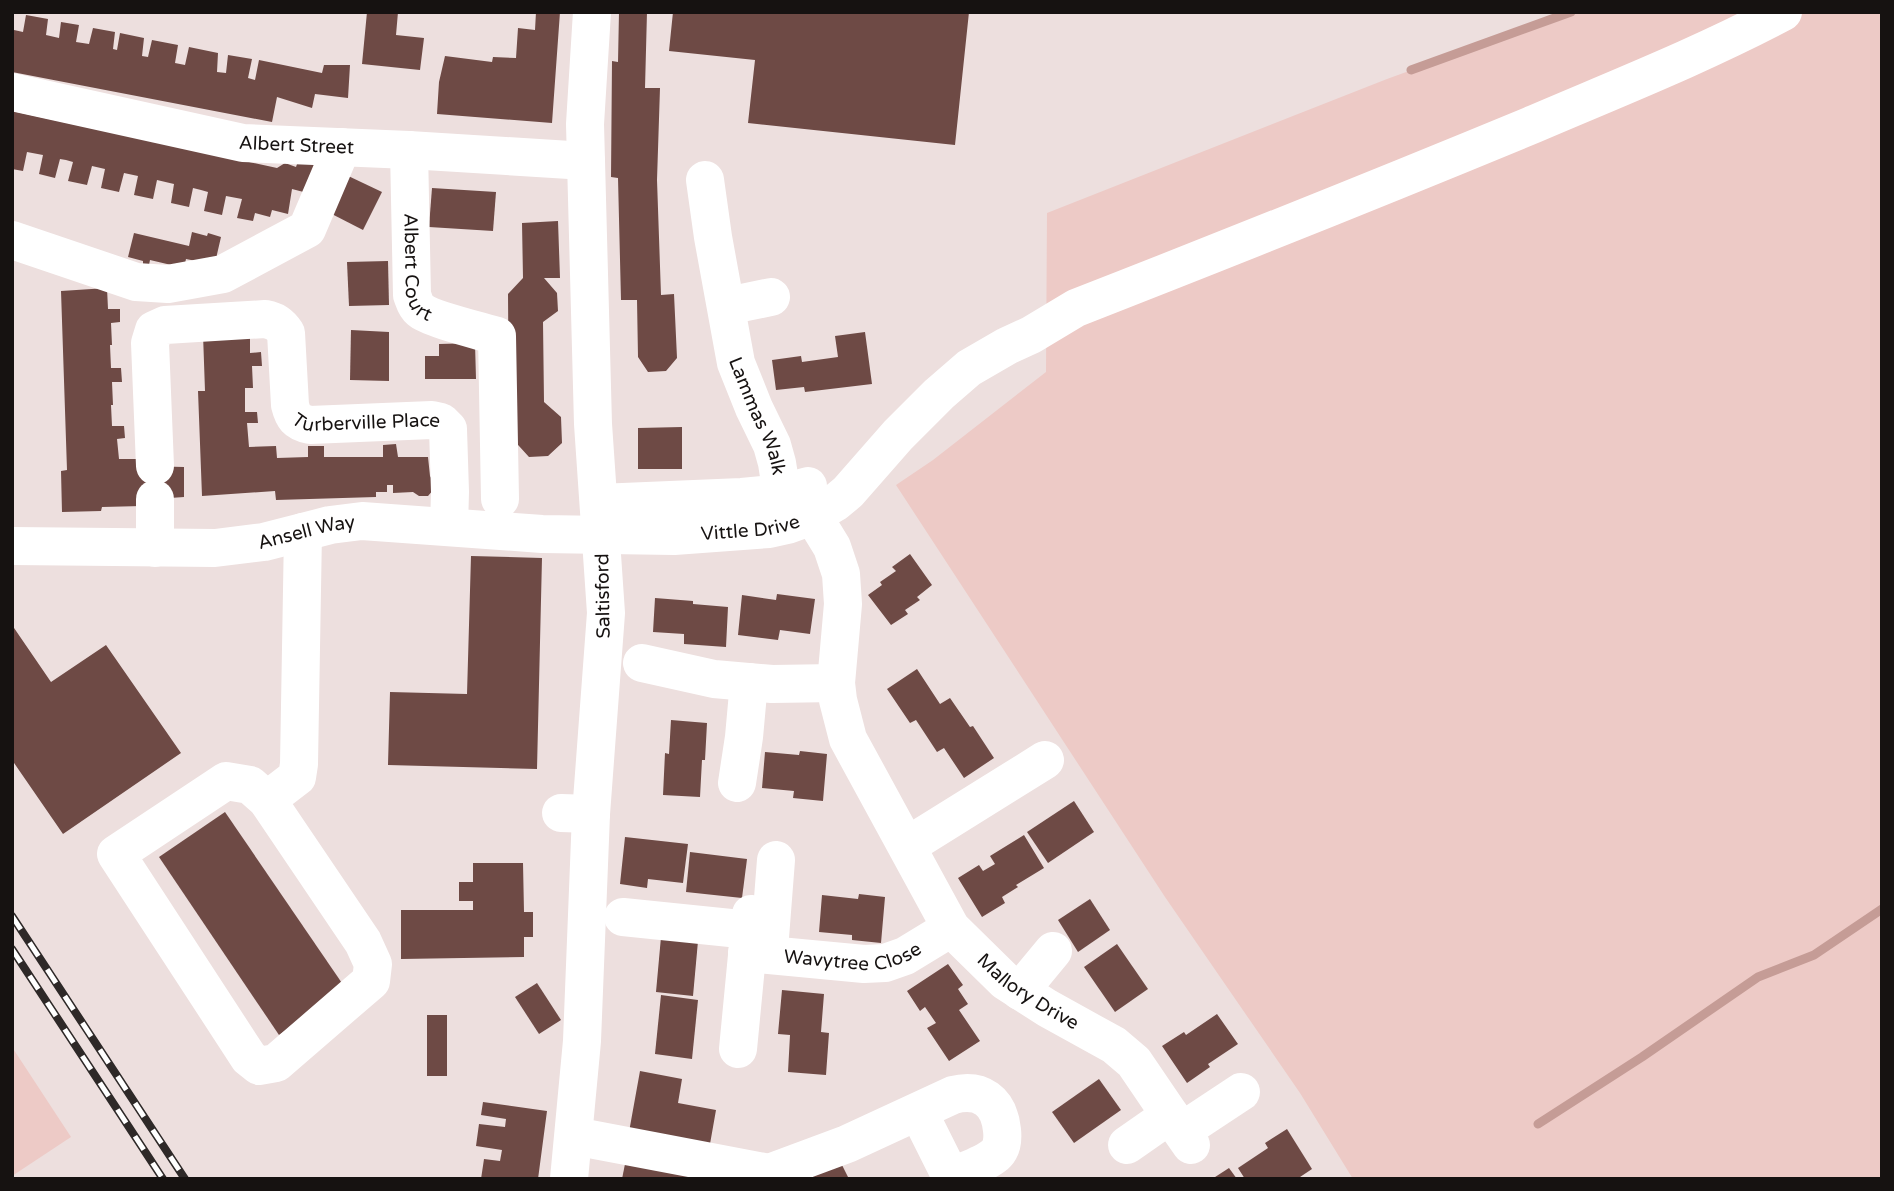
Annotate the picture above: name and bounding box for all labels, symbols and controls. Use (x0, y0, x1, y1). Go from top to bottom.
street label: Albert Street (238, 132, 355, 159)
street label: Albert Court (399, 213, 435, 326)
street label: Lammas Walk (724, 354, 790, 476)
street label: Turberville Place (287, 408, 443, 437)
street label: Vittle Drive (700, 510, 803, 545)
street label: Ansell Way (256, 511, 356, 554)
street label: Saltisford (591, 553, 615, 639)
street label: Wavytree Close (783, 938, 925, 975)
street label: Mallory Drive (973, 949, 1083, 1034)

